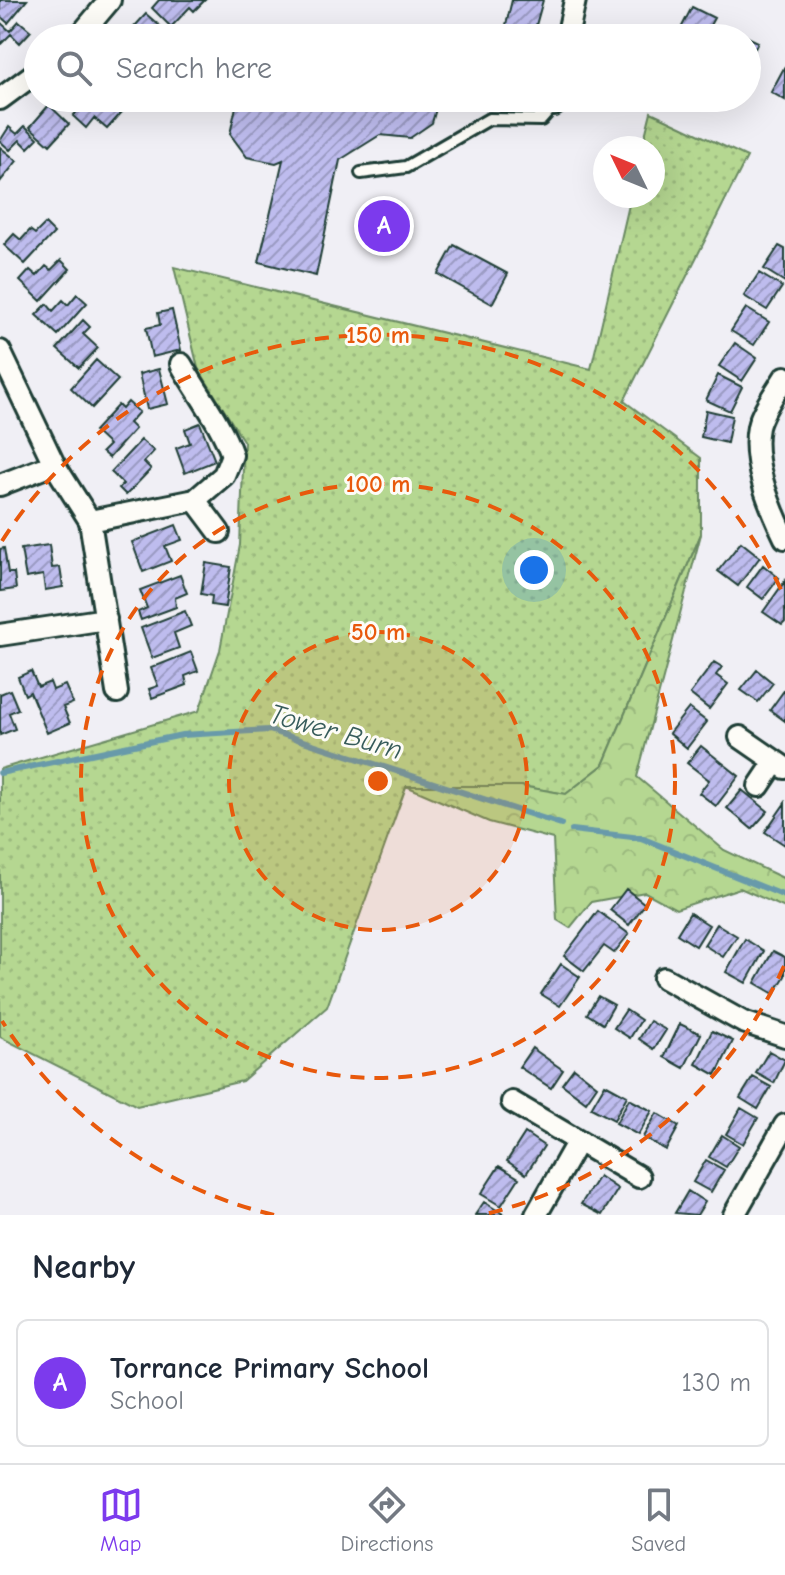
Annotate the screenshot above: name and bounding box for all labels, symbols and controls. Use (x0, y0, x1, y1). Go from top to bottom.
search box (24, 24, 761, 112)
icon: search (52, 46, 96, 90)
text: Search here (116, 51, 272, 86)
north arrow (593, 136, 665, 208)
pin: A (358, 196, 410, 256)
text: 150 m (346, 321, 410, 349)
text: 100 m (346, 470, 410, 498)
your location (514, 550, 554, 590)
text: 50 m (351, 618, 405, 646)
water label: Tower Burn (266, 698, 406, 766)
centre of rings (364, 767, 392, 795)
text: Nearby (32, 1247, 135, 1287)
text: Torrance Primary School (110, 1351, 429, 1386)
text: A (53, 1368, 67, 1398)
text: 130 m (682, 1368, 751, 1398)
text: School (110, 1386, 184, 1416)
tab: Map (99, 1483, 143, 1557)
tab: Directions (341, 1483, 434, 1557)
tab: Saved (631, 1483, 686, 1557)

